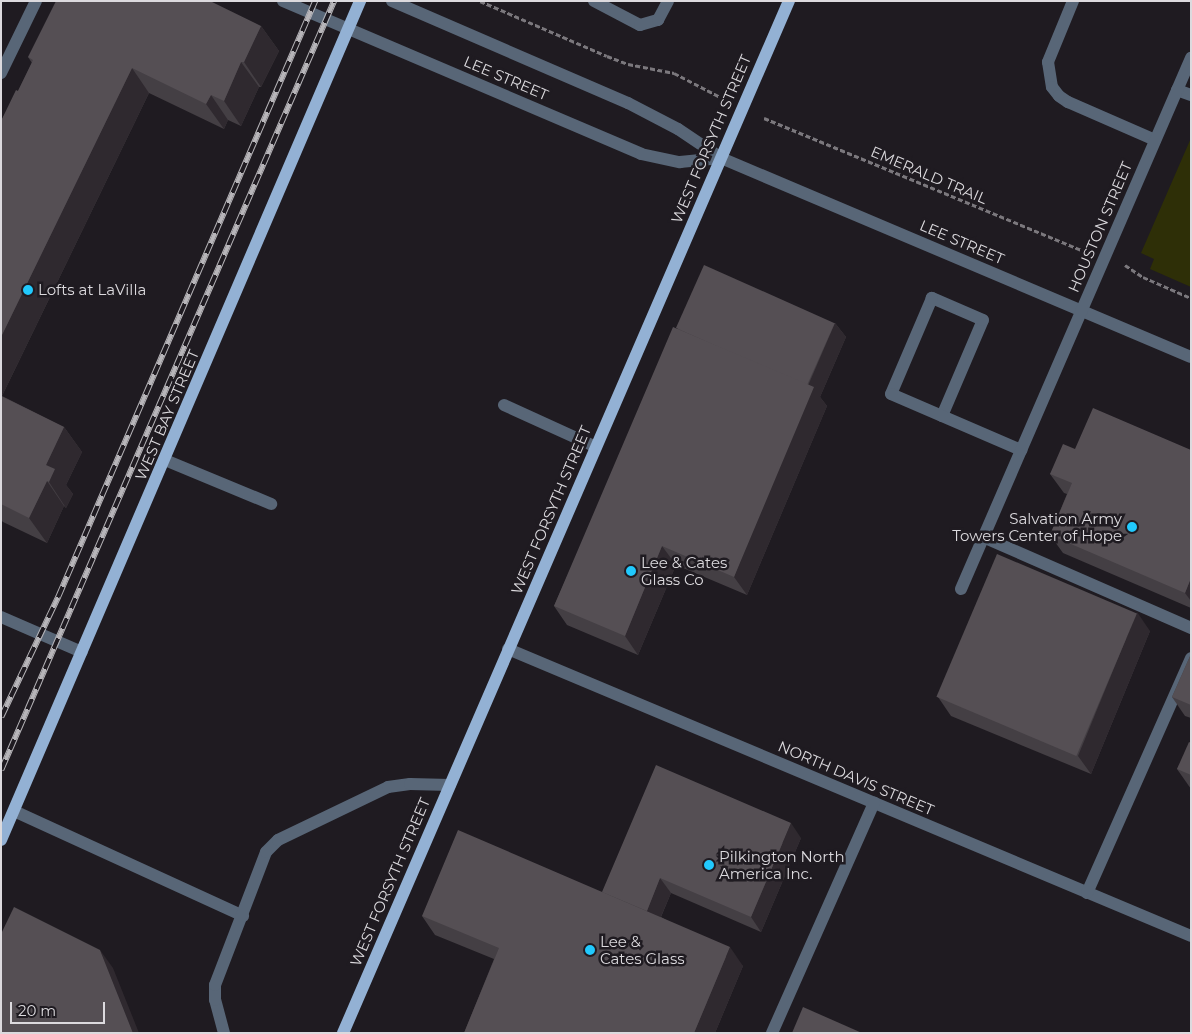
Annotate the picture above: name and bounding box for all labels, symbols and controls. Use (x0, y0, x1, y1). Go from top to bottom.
street label: LEE STREET (461, 52, 551, 104)
street label: WEST FORSYTH STREET (667, 52, 755, 226)
street label: EMERALD TRAIL (868, 142, 990, 208)
street label: HOUSTON STREET (1064, 159, 1136, 295)
street label: LEE STREET (917, 216, 1007, 268)
place label: Lofts at LaVilla (38, 281, 146, 299)
marker: Lofts at LaVilla (22, 284, 34, 296)
street label: WEST BAY STREET (131, 347, 203, 483)
street label: WEST FORSYTH STREET (507, 423, 595, 597)
place label: Salvation Army Towers Center of Hope (952, 509, 1122, 544)
marker: Salvation Army Towers Center of Hope (1126, 521, 1138, 533)
place label: Lee & Cates Glass Co (641, 553, 727, 588)
marker: Lee & Cates Glass Co (625, 565, 637, 577)
street label: NORTH DAVIS STREET (775, 737, 937, 819)
street label: WEST FORSYTH STREET (346, 795, 434, 969)
place label: Pilkington North America Inc. (719, 847, 845, 882)
marker: Pilkington North America Inc. (703, 859, 715, 871)
place label: Lee & Cates Glass (600, 932, 685, 967)
marker: Lee & Cates Glass (584, 944, 596, 956)
scale bar (12, 992, 108, 1024)
text: 20 m (18, 1001, 56, 1020)

